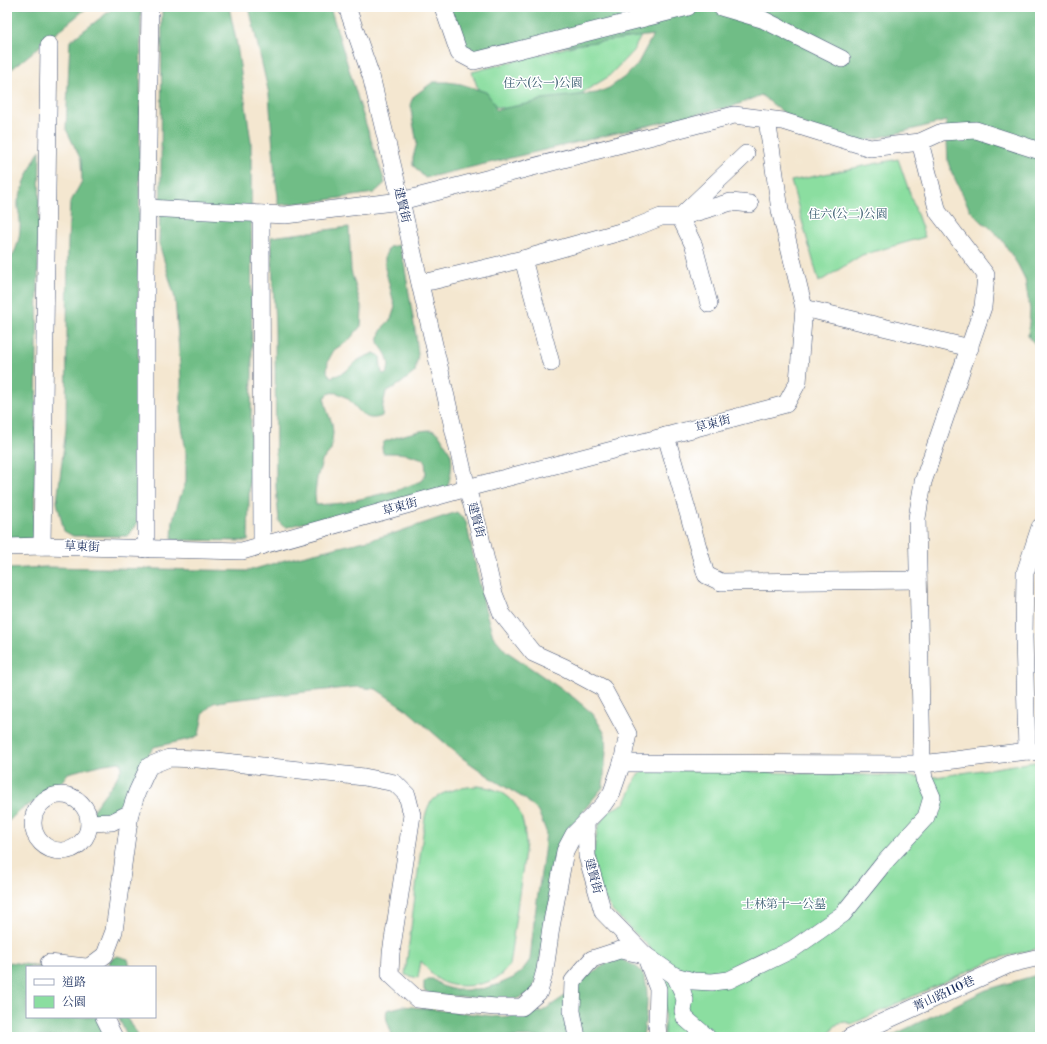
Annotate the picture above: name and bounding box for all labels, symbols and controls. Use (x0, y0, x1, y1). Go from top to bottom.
park label: 住六(公一)公園 (503, 76, 583, 91)
street label: 建賢街 (391, 186, 414, 225)
park label: 住六(公二)公園 (808, 207, 888, 222)
street label: 草東街 (694, 412, 733, 436)
street label: 草東街 (381, 495, 420, 519)
street label: 建賢街 (464, 501, 488, 540)
street label: 草東街 (64, 539, 101, 555)
street label: 建賢街 (581, 857, 605, 896)
park label: 士林第十一公墓 (742, 897, 826, 912)
legend (26, 966, 156, 1018)
street label: 菁山路110巷 (911, 973, 977, 1015)
text: 道路 (62, 975, 86, 990)
text: 公園 (62, 995, 86, 1010)

